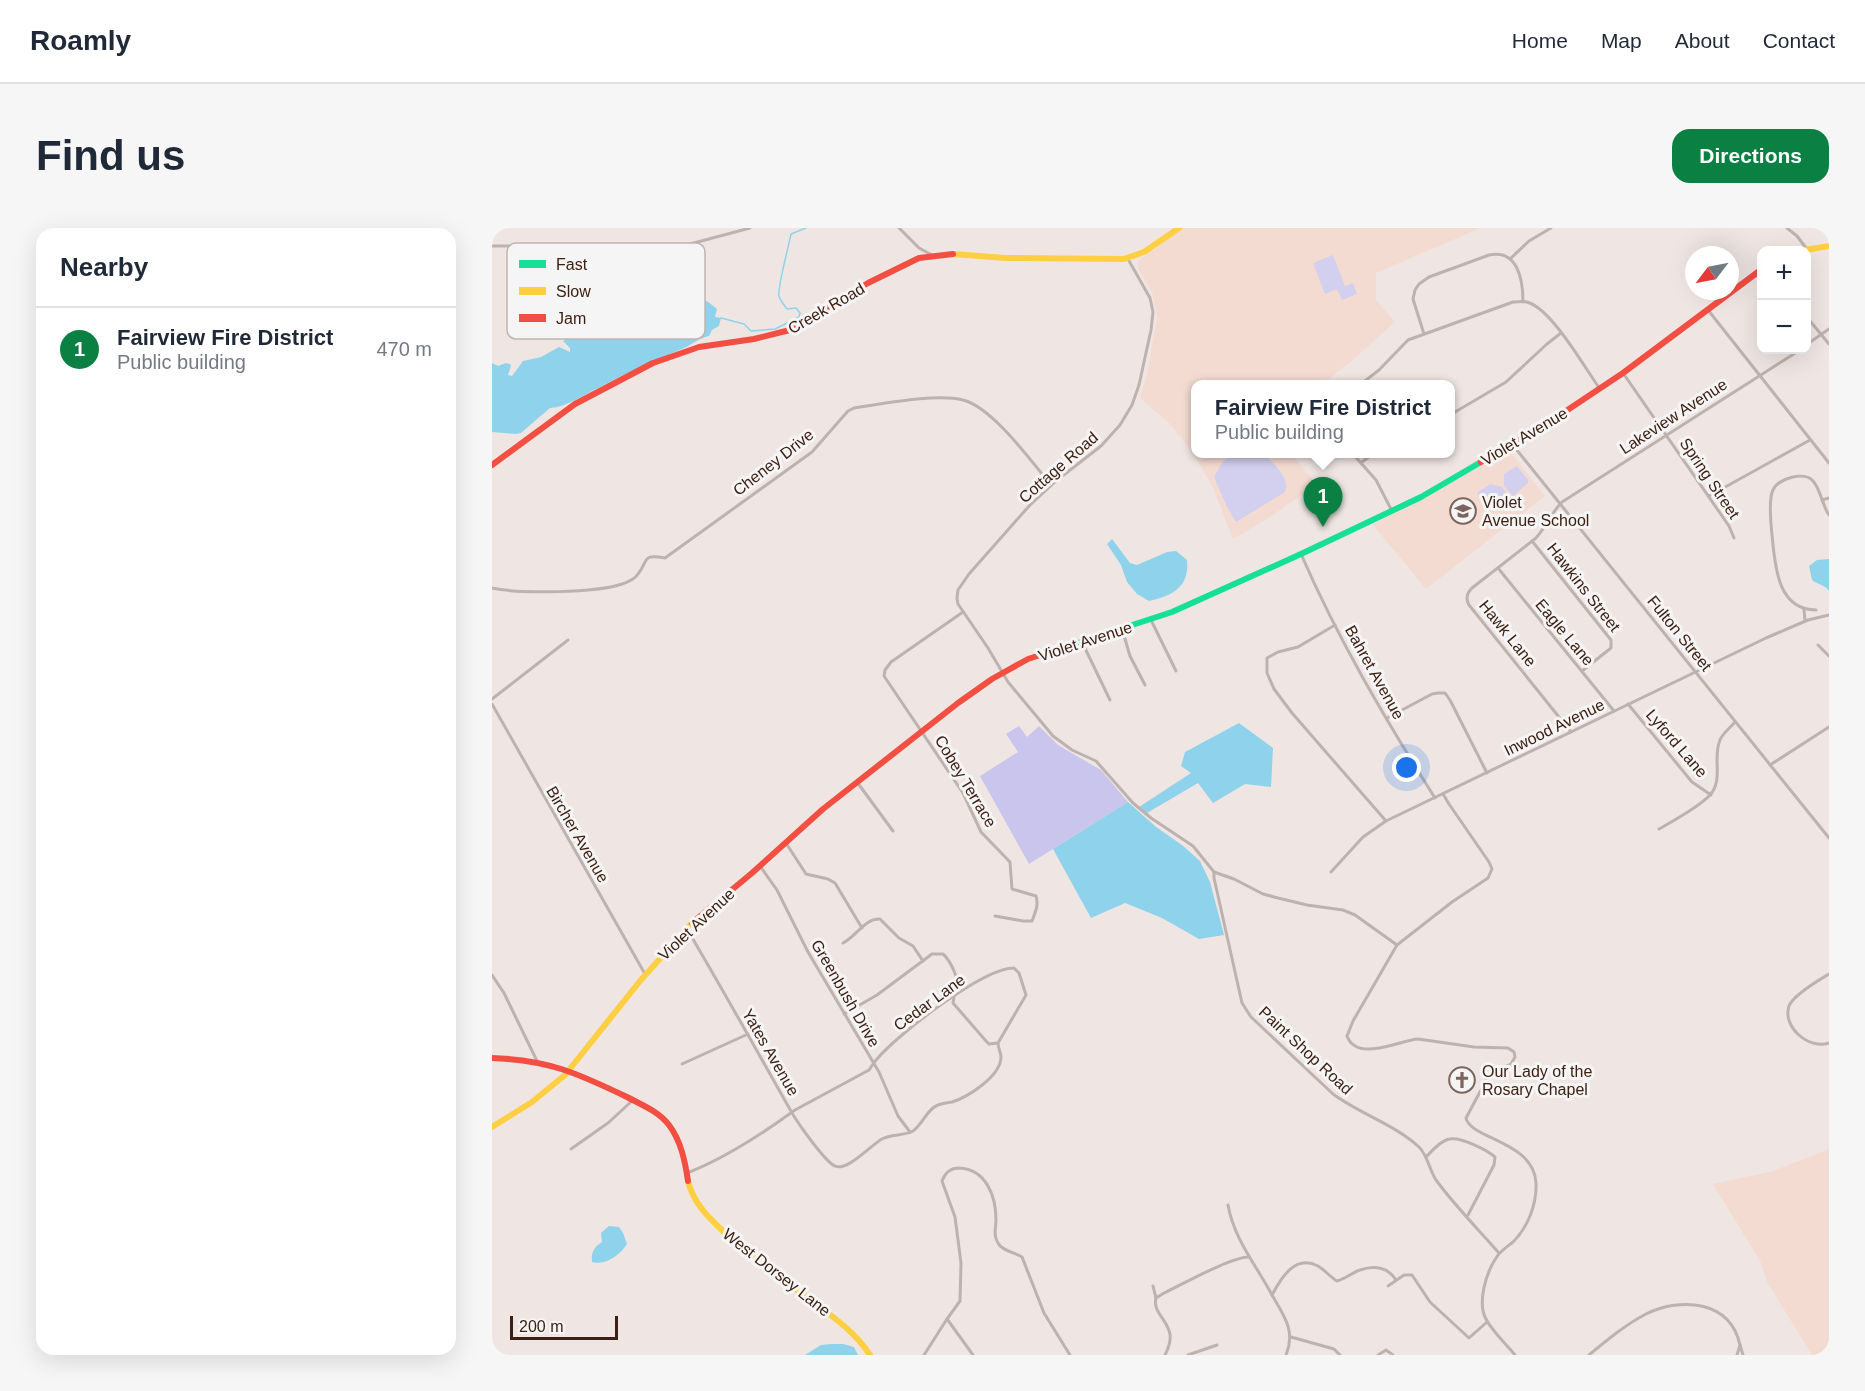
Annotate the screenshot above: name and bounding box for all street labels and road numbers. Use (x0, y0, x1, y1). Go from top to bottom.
street label: Creek Road (785, 280, 867, 337)
street label: Lakeview Avenue (1617, 375, 1730, 457)
street label: Violet Avenue (1478, 404, 1570, 469)
street label: Cheney Drive (730, 426, 817, 499)
street label: Cottage Road (1015, 429, 1101, 506)
street label: Spring Street (1676, 435, 1743, 522)
street label: Hawkins Street (1544, 540, 1624, 635)
street label: Fulton Street (1644, 592, 1715, 675)
street label: Eagle Lane (1532, 596, 1597, 669)
street label: Hawk Lane (1476, 597, 1539, 670)
street label: Violet Avenue (1036, 618, 1134, 665)
street label: Bahret Avenue (1342, 622, 1407, 722)
street label: Inwood Avenue (1501, 696, 1607, 759)
street label: Lyford Lane (1643, 706, 1711, 781)
street label: Cobey Terrace (932, 732, 1000, 830)
street label: Bircher Avenue (543, 783, 612, 885)
street label: Violet Avenue (655, 885, 738, 964)
street label: Greenbush Drive (808, 937, 883, 1050)
street label: Cedar Lane (890, 971, 968, 1034)
street label: Paint Shop Road (1256, 1003, 1356, 1098)
street label: Yates Avenue (739, 1006, 802, 1099)
street label: West Dorsey Lane (720, 1225, 834, 1320)

